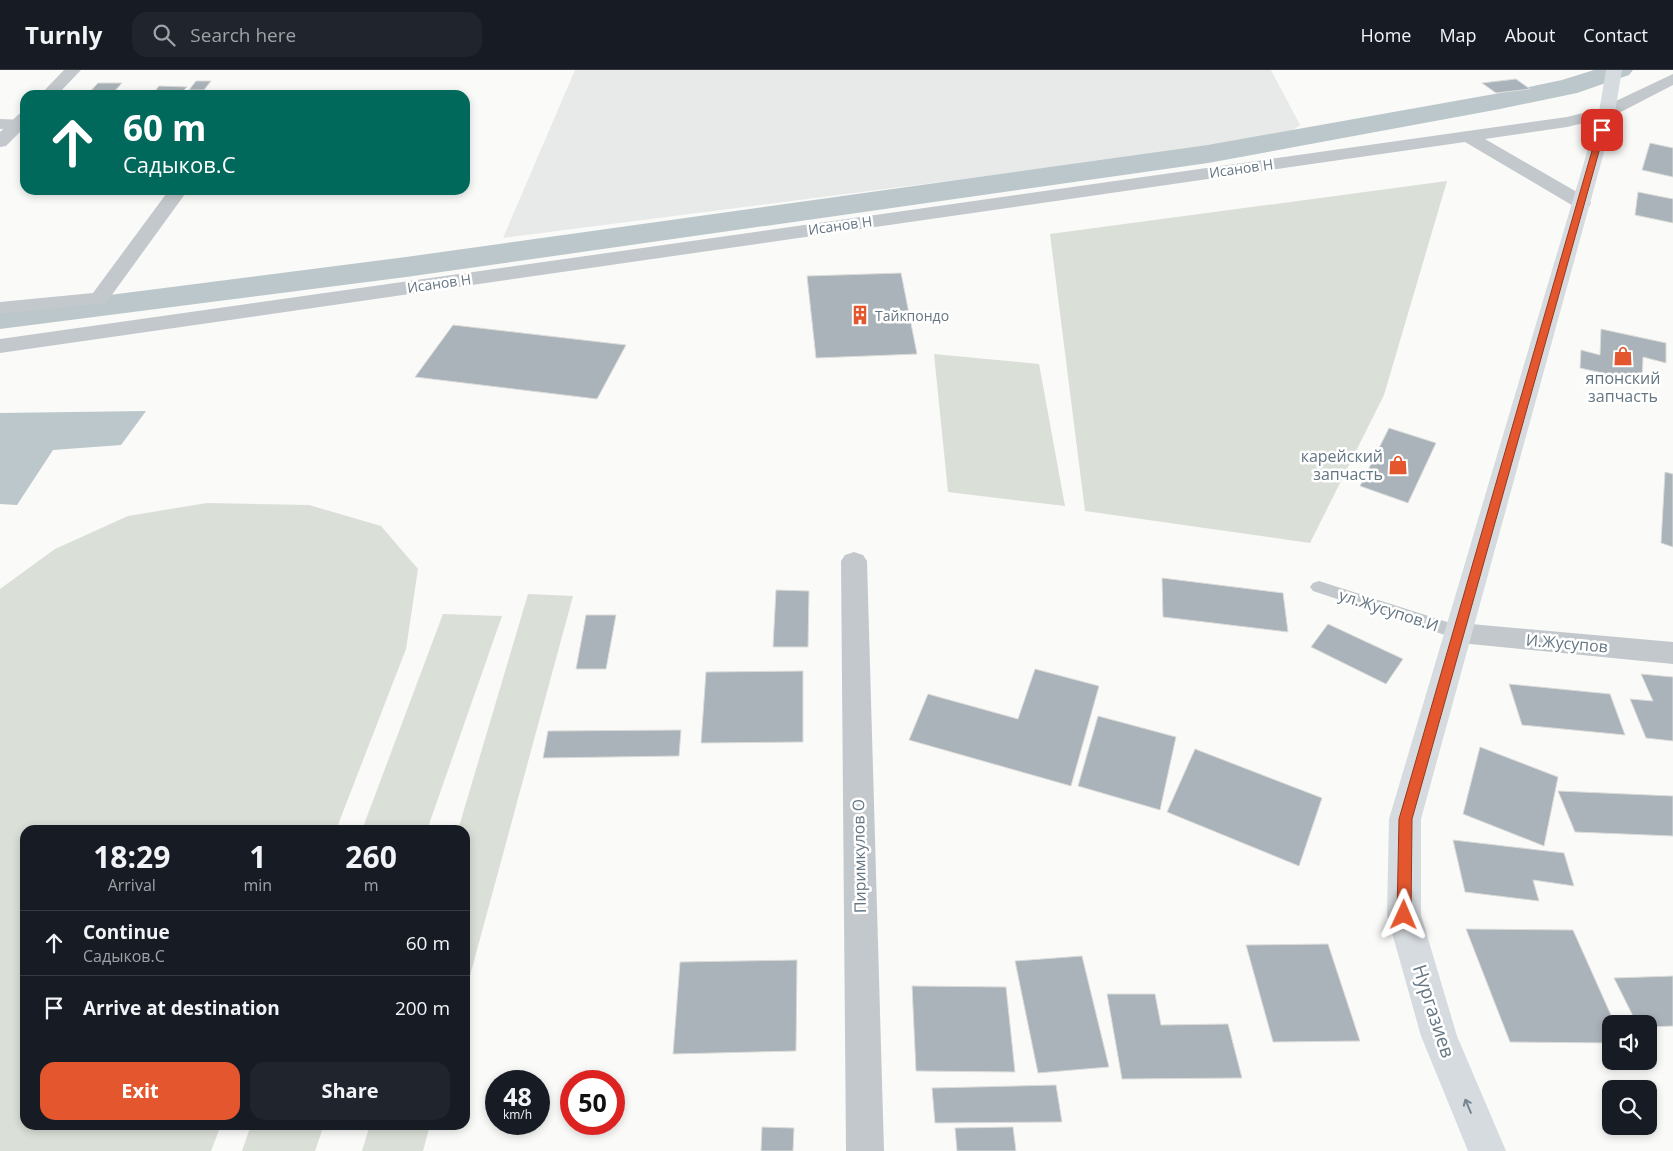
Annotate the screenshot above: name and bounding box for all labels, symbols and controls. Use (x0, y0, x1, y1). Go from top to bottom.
search box (132, 12, 482, 57)
text: Turnly (25, 18, 102, 51)
icon: search (150, 21, 178, 49)
text: Search here (190, 22, 296, 48)
text: Home (1361, 23, 1411, 47)
text: Map (1439, 23, 1477, 47)
text: About (1505, 23, 1555, 47)
text: Contact (1583, 23, 1648, 47)
text: 60 m (123, 104, 206, 151)
pin (1581, 109, 1623, 151)
icon: ahead (40, 110, 105, 175)
icon: arrive (1588, 116, 1616, 144)
text: Садыков.С (123, 149, 236, 179)
street label: Исанов Н (1208, 154, 1274, 182)
street label: Исанов Н (807, 211, 873, 239)
street label: Исанов Н (406, 269, 472, 297)
building icon: Тайкпондо (849, 304, 871, 326)
place label: Тайкпондо (875, 306, 949, 325)
shop icon: японский запчасть (1612, 345, 1634, 367)
place label: японский запчасть (1586, 367, 1660, 407)
place label: карейский запчасть (1301, 445, 1383, 485)
shop icon: карейский запчасть (1387, 454, 1409, 476)
street label: ул.Жусупов.И (1336, 584, 1442, 636)
street label: И.Жусупов (1525, 628, 1609, 658)
street label: Пиримкулов О (847, 799, 871, 913)
text: 18:29 (93, 836, 170, 877)
text: 1 (249, 836, 266, 877)
text: 260 (345, 836, 397, 877)
text: Arrival (108, 874, 156, 896)
text: min (244, 874, 272, 896)
text: m (364, 874, 379, 896)
position arrow (1377, 888, 1429, 940)
text: Continue (83, 919, 170, 945)
icon: ahead (40, 929, 68, 957)
text: 60 m (406, 930, 450, 956)
text: Садыков.С (83, 945, 165, 967)
street label: Нургазиев (1407, 961, 1461, 1061)
icon: arrive (40, 994, 68, 1022)
text: Arrive at destination (83, 995, 280, 1021)
text: 200 m (395, 995, 450, 1021)
map controls (1602, 1015, 1657, 1135)
button: sound (1602, 1015, 1657, 1070)
button: Exit (40, 1062, 240, 1120)
button: Share (250, 1062, 450, 1120)
speed limit sign: 50 (560, 1070, 625, 1135)
text: 48 (503, 1079, 532, 1113)
button: search (1602, 1080, 1657, 1135)
one-way arrow (1463, 1099, 1473, 1114)
text: km/h (503, 1106, 532, 1123)

